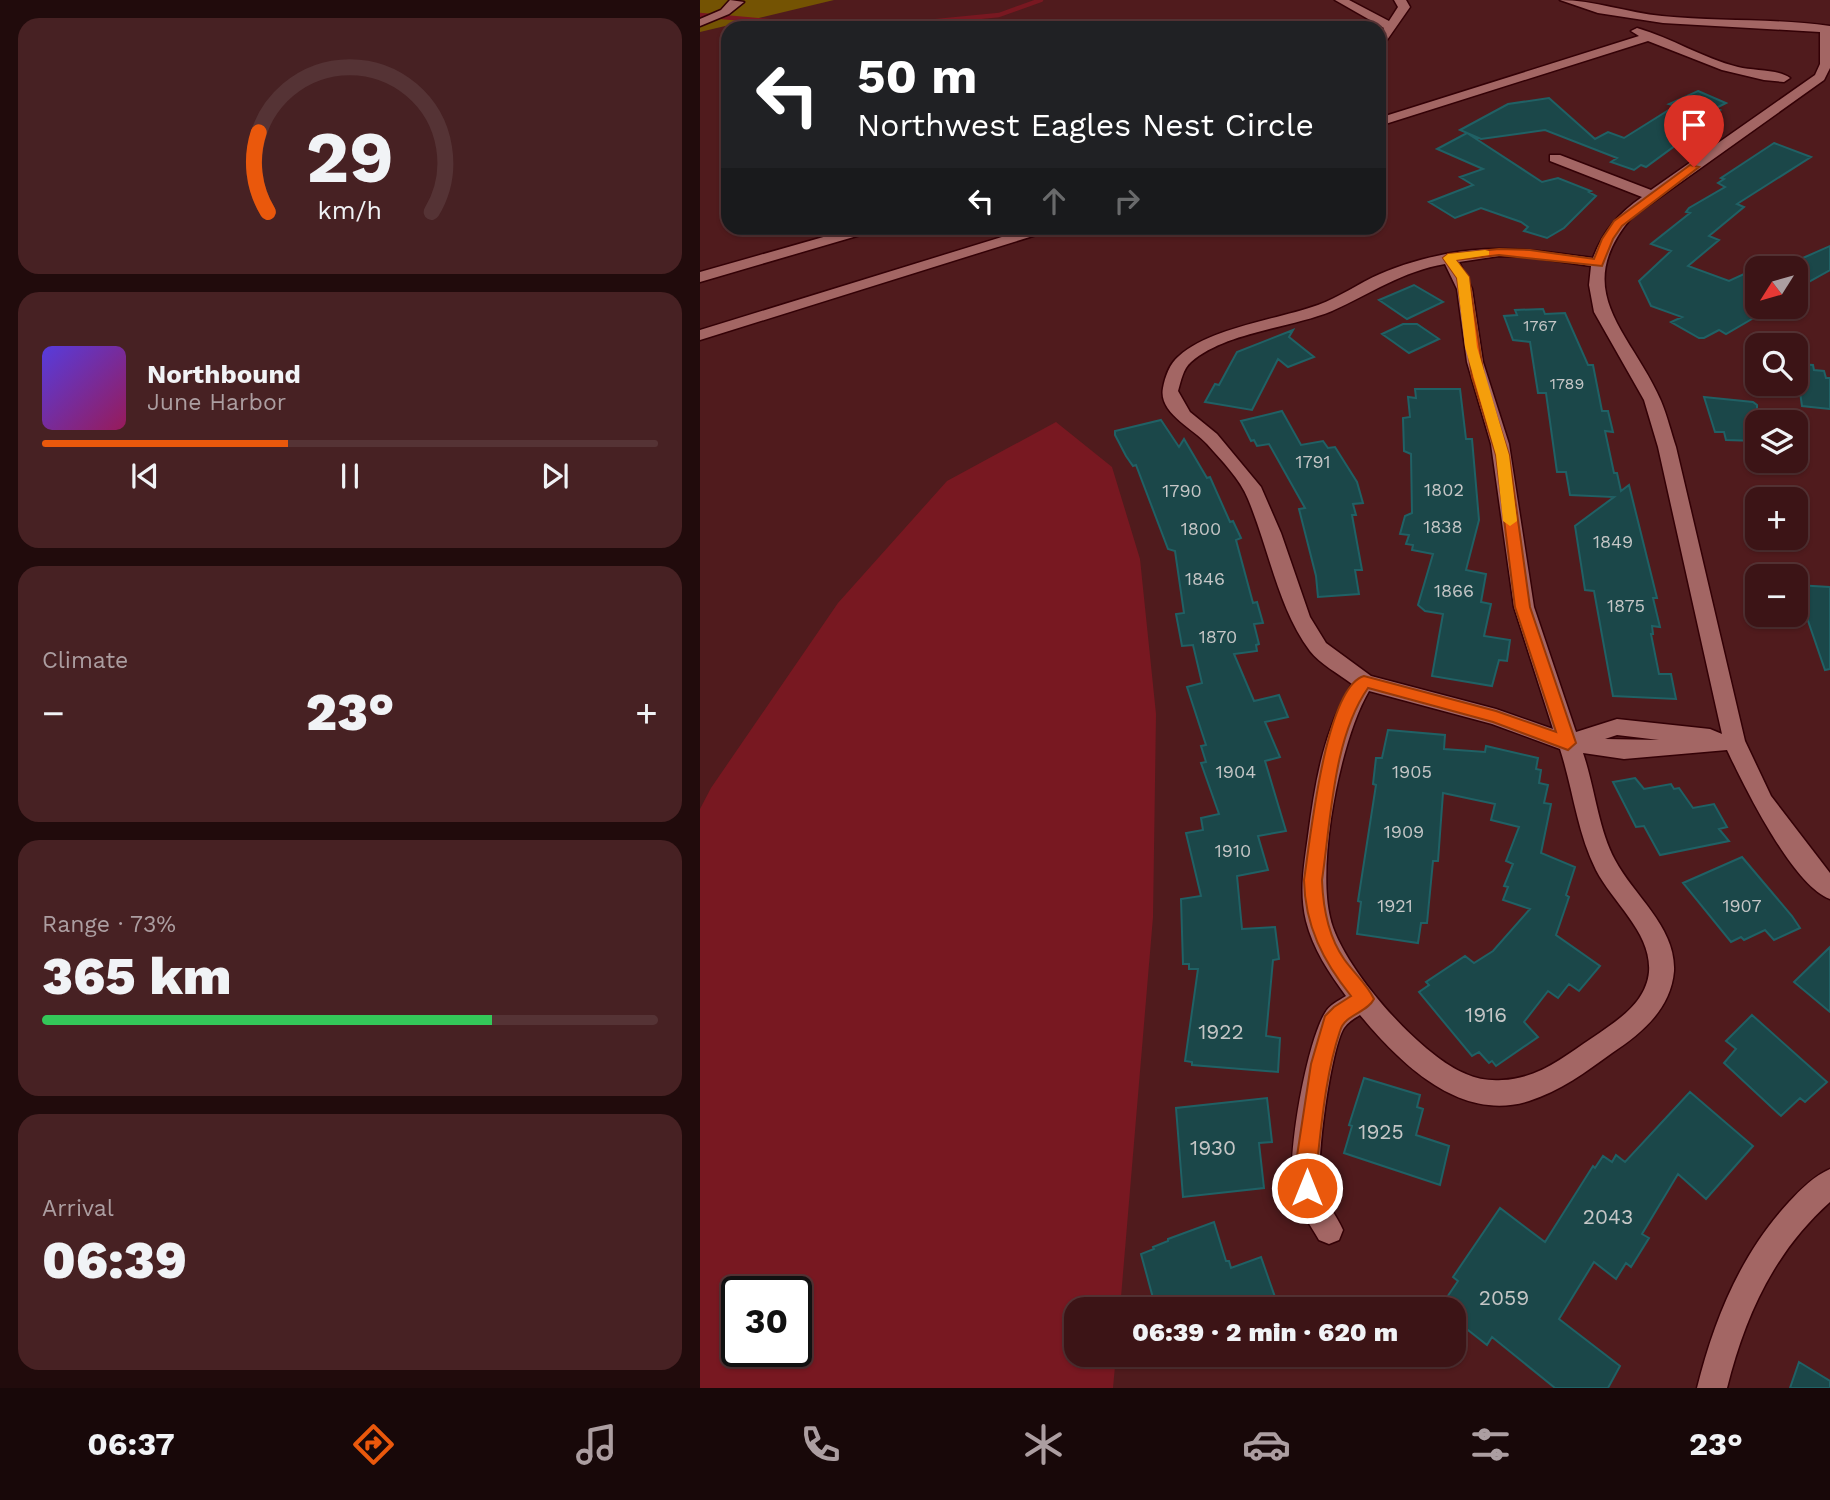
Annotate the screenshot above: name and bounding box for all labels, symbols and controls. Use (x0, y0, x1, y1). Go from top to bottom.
text: 50 m (857, 47, 977, 105)
icon: left (742, 49, 833, 140)
pin (1664, 95, 1724, 167)
text: Northwest Eagles Nest Circle (857, 106, 1314, 144)
icon: arrive (1675, 106, 1713, 144)
text: 29 (306, 114, 394, 200)
icon: left (962, 182, 1000, 220)
icon: ahead (1035, 182, 1073, 220)
icon: right (1108, 182, 1146, 220)
text: km/h (318, 196, 382, 225)
north arrow (1745, 256, 1808, 318)
map controls (1745, 256, 1808, 627)
house number: 1767 (1523, 316, 1557, 335)
button: search (1745, 333, 1808, 396)
text: Northbound (147, 359, 301, 389)
house number: 1789 (1550, 374, 1584, 393)
text: June Harbor (147, 389, 286, 416)
button: layers (1745, 410, 1808, 473)
house number: 1791 (1295, 451, 1331, 472)
icon: previous (126, 457, 164, 495)
icon: pause (331, 457, 369, 495)
icon: next (536, 457, 574, 495)
house number: 1802 (1424, 479, 1464, 500)
house number: 1790 (1162, 480, 1202, 501)
button: + (1745, 487, 1808, 550)
house number: 1838 (1423, 516, 1463, 537)
house number: 1800 (1181, 518, 1221, 539)
house number: 1849 (1593, 531, 1633, 552)
button: − (1745, 564, 1808, 627)
house number: 1846 (1185, 568, 1225, 589)
house number: 1866 (1434, 580, 1474, 601)
house number: 1875 (1607, 595, 1645, 616)
house number: 1870 (1199, 626, 1237, 647)
text: Climate (42, 647, 128, 674)
text: 23° (306, 682, 394, 743)
text: − (42, 691, 65, 735)
text: + (635, 691, 658, 735)
house number: 1904 (1216, 761, 1256, 782)
house number: 1905 (1392, 761, 1432, 782)
house number: 1909 (1384, 821, 1424, 842)
house number: 1910 (1215, 840, 1251, 861)
house number: 1921 (1377, 895, 1413, 916)
house number: 1907 (1722, 895, 1762, 916)
text: Range · 73% (42, 911, 176, 938)
text: 365 km (42, 946, 232, 1007)
house number: 1916 (1465, 1002, 1507, 1027)
house number: 1922 (1198, 1019, 1244, 1044)
house number: 1925 (1358, 1119, 1404, 1144)
house number: 1930 (1190, 1135, 1236, 1160)
position arrow (1270, 1151, 1344, 1225)
text: Arrival (42, 1195, 114, 1222)
house number: 2043 (1583, 1204, 1633, 1229)
text: 06:39 (42, 1230, 187, 1291)
speed limit sign: 30 (721, 1276, 812, 1367)
house number: 2059 (1479, 1285, 1529, 1310)
text: 06:39 · 2 min · 620 m (1132, 1317, 1398, 1347)
icon: directions (349, 1420, 398, 1469)
icon: music (572, 1420, 621, 1469)
icon: phone (796, 1420, 845, 1469)
icon: climate (1019, 1420, 1068, 1469)
icon: car (1242, 1420, 1291, 1469)
icon: filters (1466, 1420, 1515, 1469)
text: 06:37 (87, 1425, 175, 1463)
text: 23° (1689, 1425, 1743, 1463)

